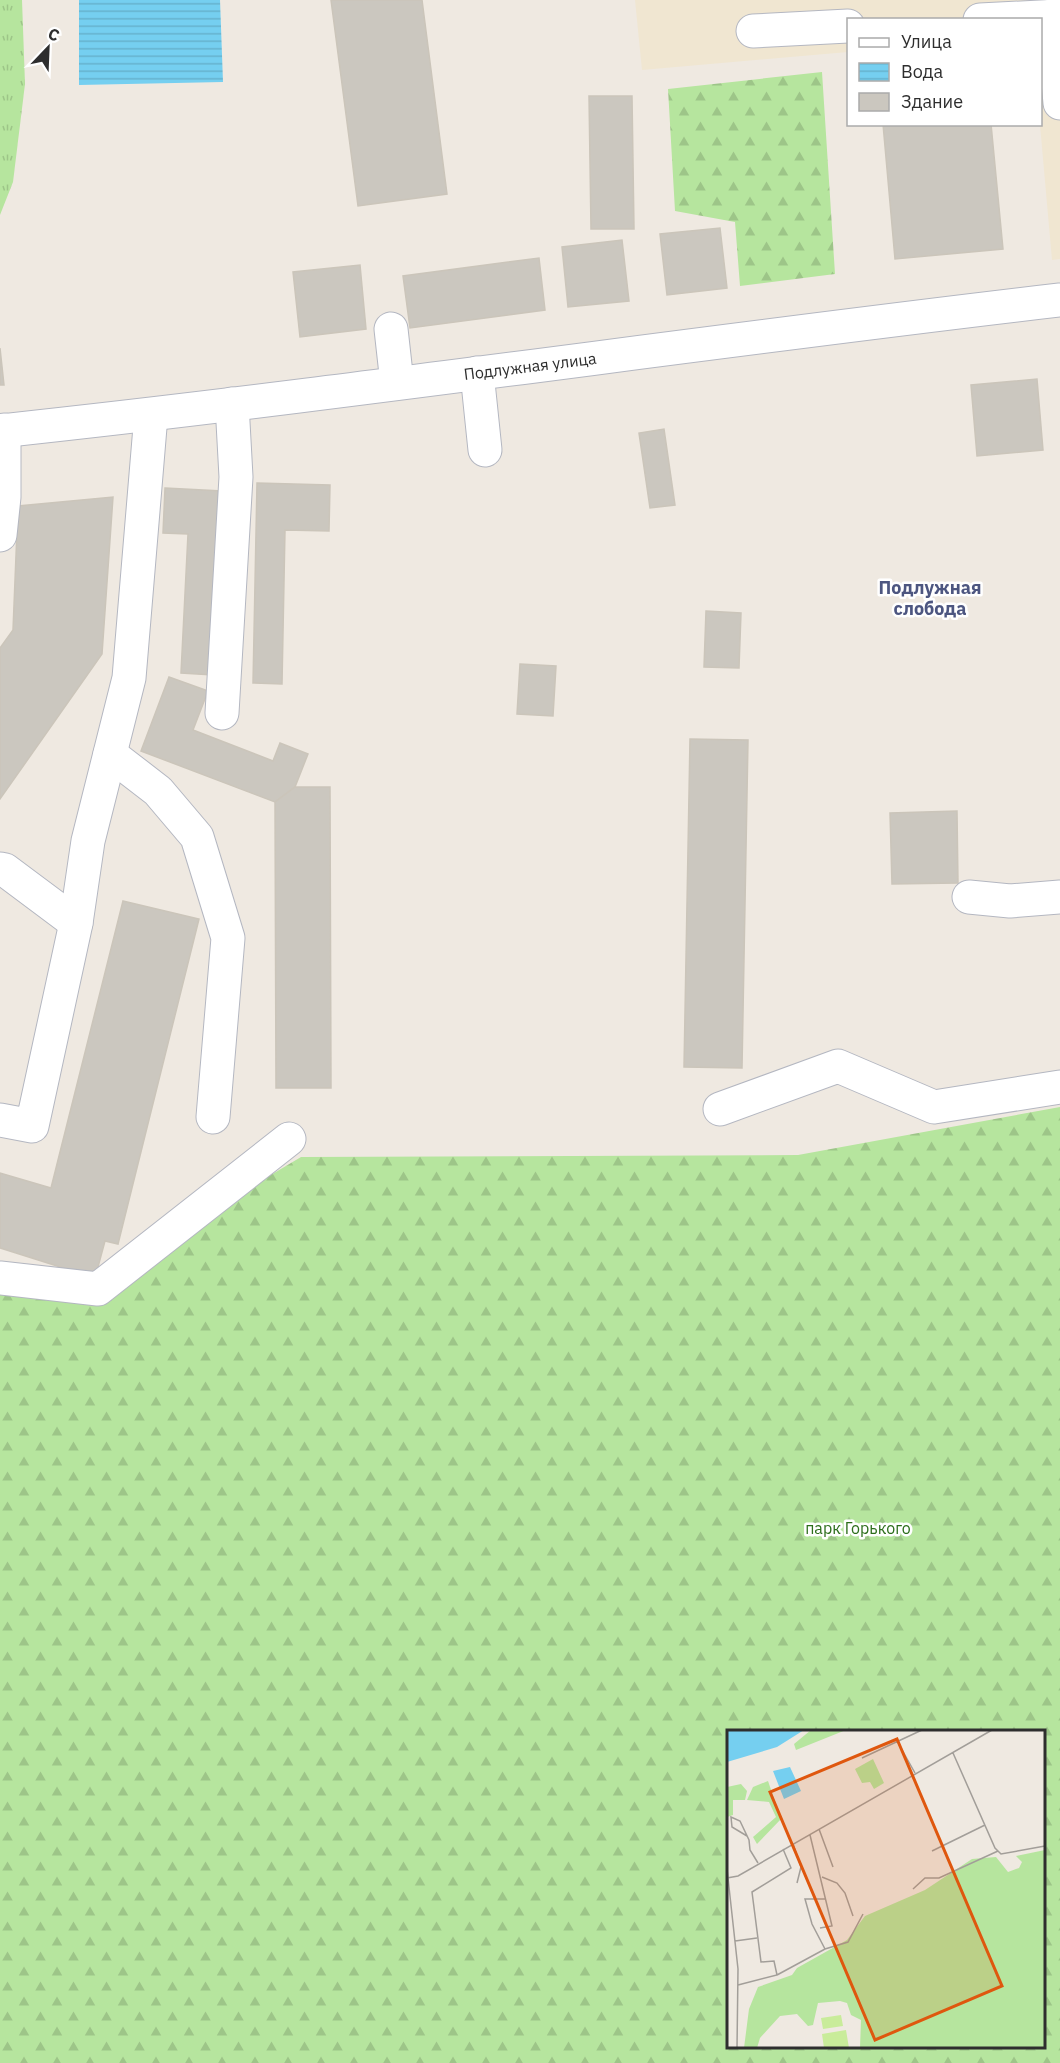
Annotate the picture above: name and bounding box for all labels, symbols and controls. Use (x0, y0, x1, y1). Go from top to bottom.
north arrow (18, 18, 78, 78)
legend (847, 18, 1042, 126)
text: С (45, 23, 63, 45)
text: Улица (901, 30, 952, 53)
text: Вода (901, 60, 944, 83)
text: Здание (901, 90, 963, 113)
street label: Подлужная улица (462, 348, 598, 384)
district label: Подлужная слобода (879, 576, 981, 620)
park label: парк Горького (805, 1518, 911, 1538)
inset map (727, 1730, 1045, 2048)

